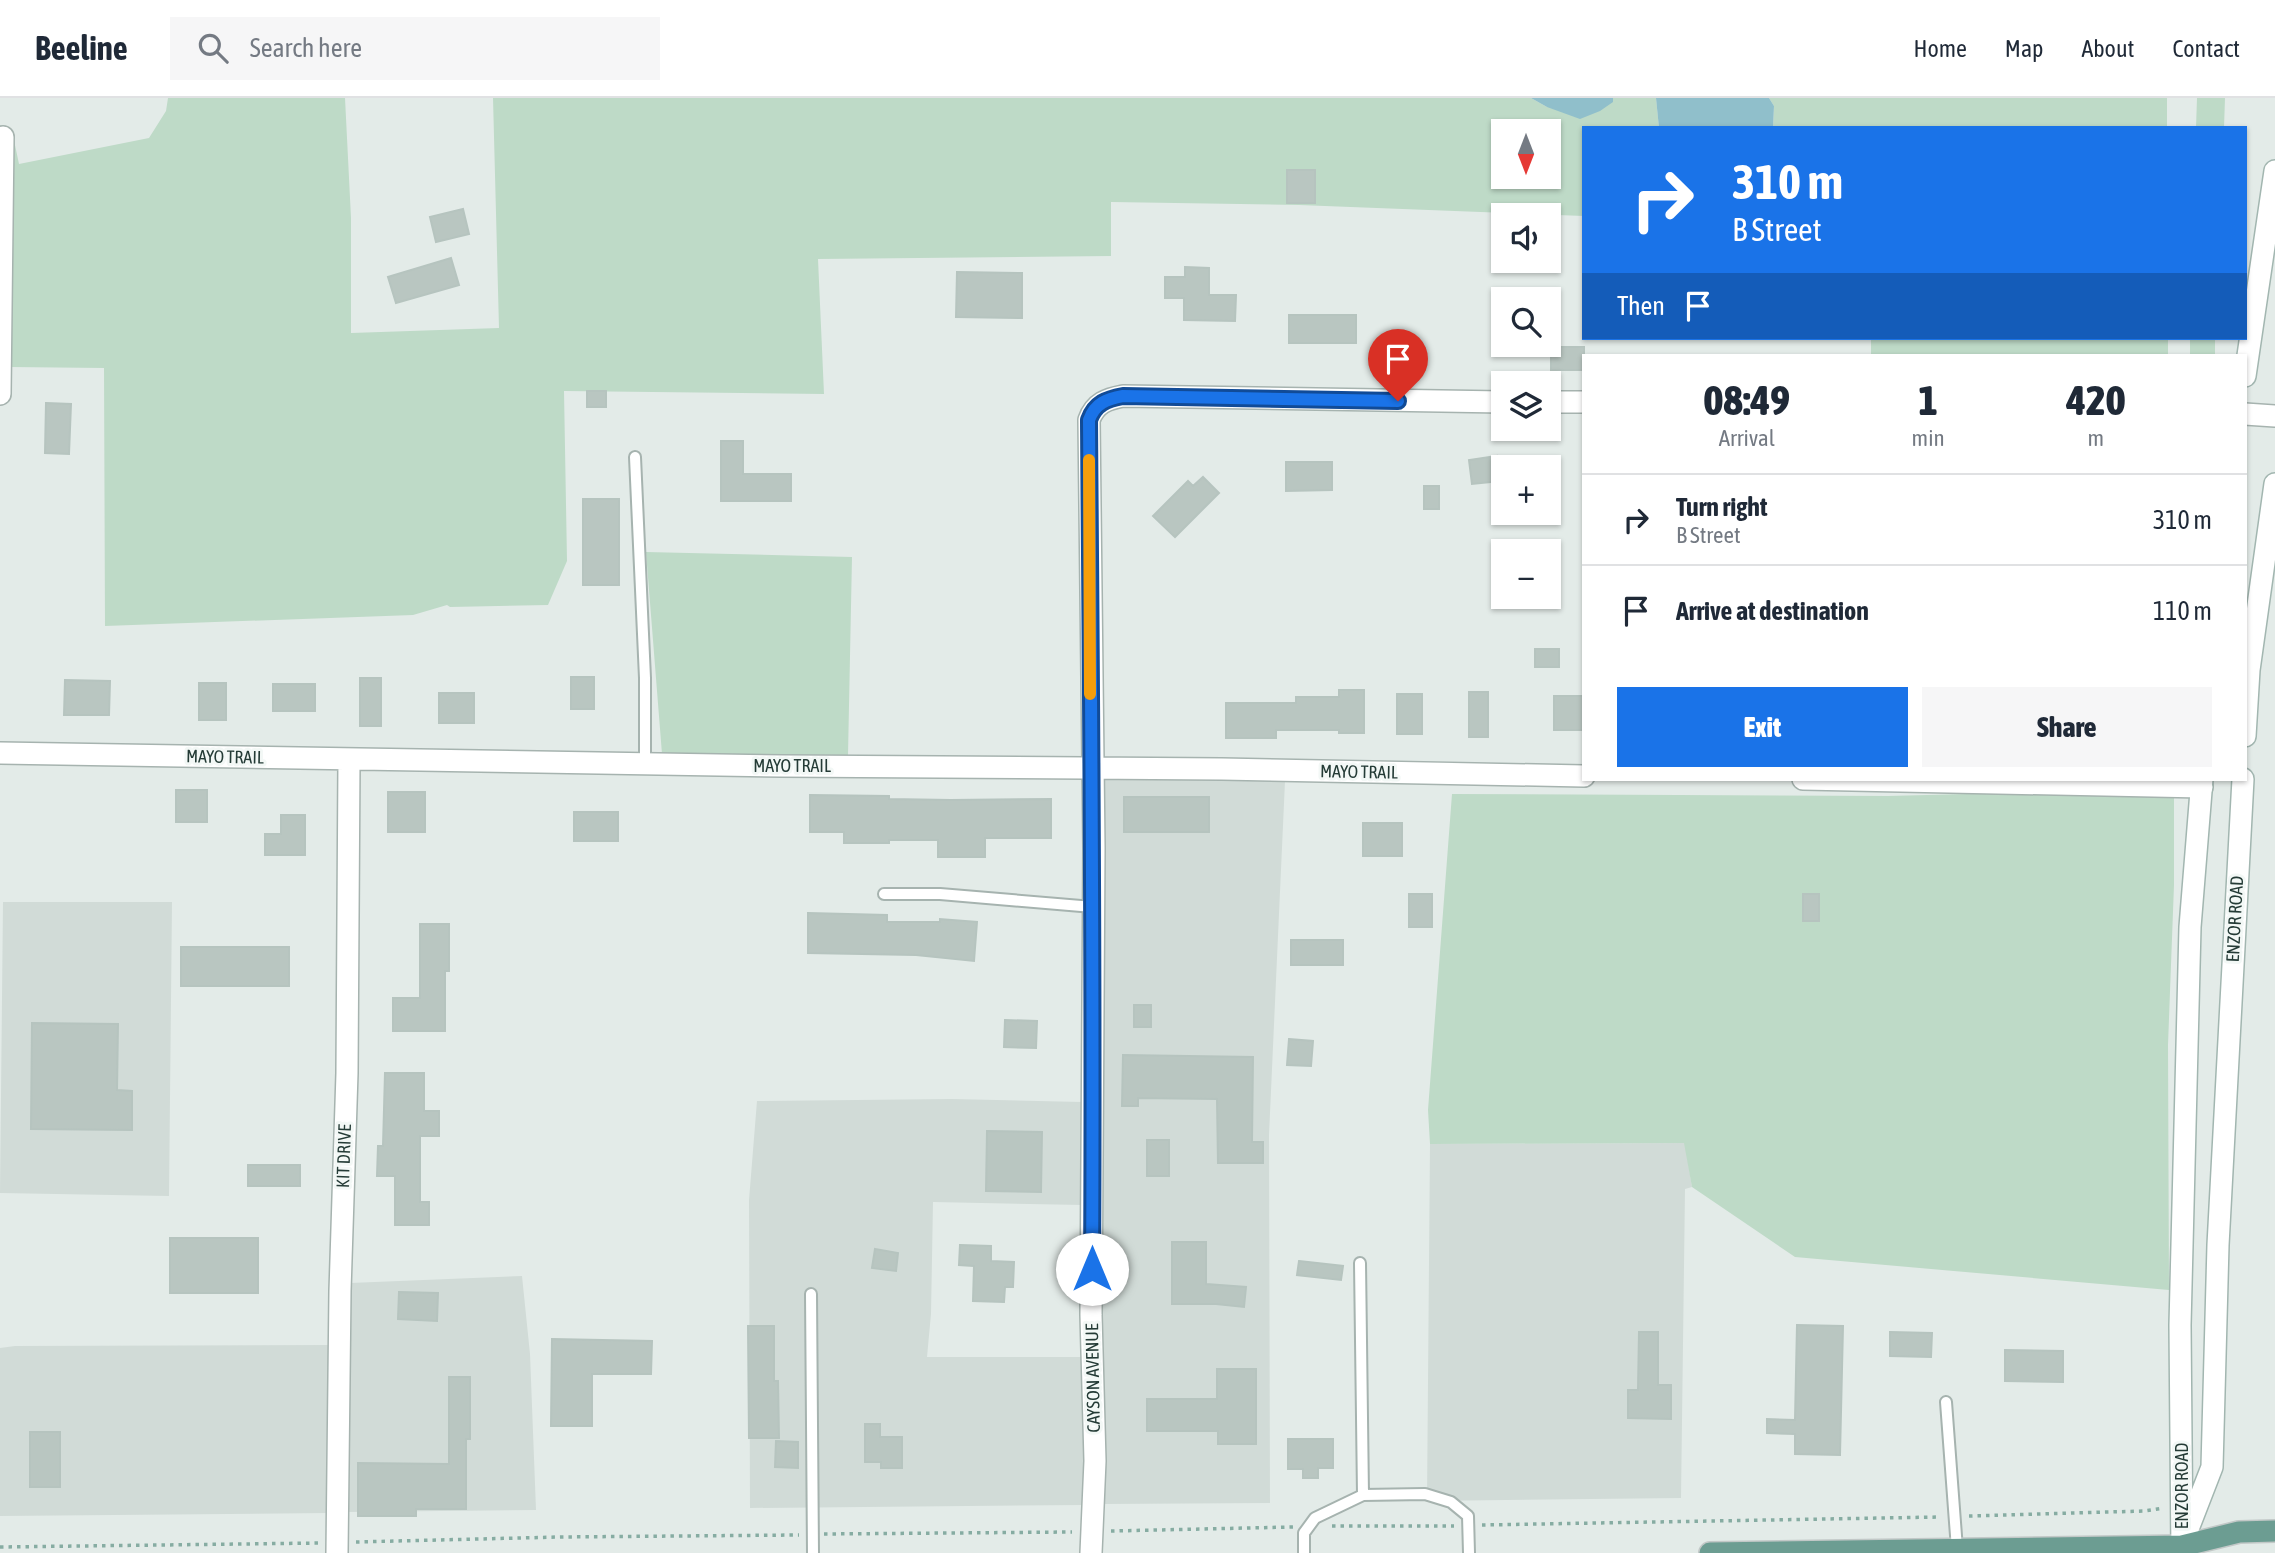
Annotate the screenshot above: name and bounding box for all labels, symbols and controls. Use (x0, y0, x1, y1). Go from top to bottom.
search box (170, 17, 660, 80)
text: Beeline (35, 29, 128, 67)
icon: search (194, 29, 232, 67)
text: Search here (250, 33, 362, 63)
text: Home (1913, 35, 1967, 62)
text: Map (2005, 35, 2043, 62)
text: About (2081, 35, 2134, 62)
text: Contact (2172, 35, 2240, 62)
north arrow (1491, 119, 1561, 189)
map controls (1491, 119, 1561, 609)
text: 310 m (1732, 153, 1843, 209)
icon: right (1617, 154, 1708, 245)
button: sound (1491, 203, 1561, 273)
text: B Street (1732, 211, 1822, 248)
button: search (1491, 287, 1561, 357)
icon: arrive (1679, 287, 1717, 325)
text: Then (1617, 291, 1665, 321)
pin (1368, 329, 1428, 401)
icon: arrive (1379, 340, 1417, 378)
button: layers (1491, 371, 1561, 441)
text: 08:49 (1704, 376, 1790, 424)
text: 1 (1918, 376, 1938, 424)
text: 420 (2066, 376, 2125, 424)
text: Arrival (1719, 425, 1775, 451)
text: min (1912, 425, 1945, 451)
text: m (2088, 425, 2104, 451)
button: + (1491, 455, 1561, 525)
text: Turn right (1676, 492, 1767, 522)
icon: right (1617, 501, 1655, 539)
text: 310 m (2153, 505, 2212, 535)
text: B Street (1676, 522, 1741, 548)
button: − (1491, 539, 1561, 609)
icon: arrive (1617, 592, 1655, 630)
text: Arrive at destination (1676, 596, 1869, 626)
text: 110 m (2153, 596, 2212, 626)
button: Exit (1617, 687, 1908, 767)
button: Share (1922, 687, 2212, 767)
street label: MAYO TRAIL (186, 745, 264, 768)
street label: MAYO TRAIL (753, 755, 831, 776)
street label: MAYO TRAIL (1320, 760, 1398, 783)
street label: ENZOR ROAD (2222, 875, 2247, 963)
street label: KIT DRIVE (332, 1123, 355, 1188)
position arrow (1055, 1232, 1129, 1306)
street label: CAYSON AVENUE (1081, 1323, 1104, 1433)
street label: ENZOR ROAD (2171, 1443, 2192, 1529)

